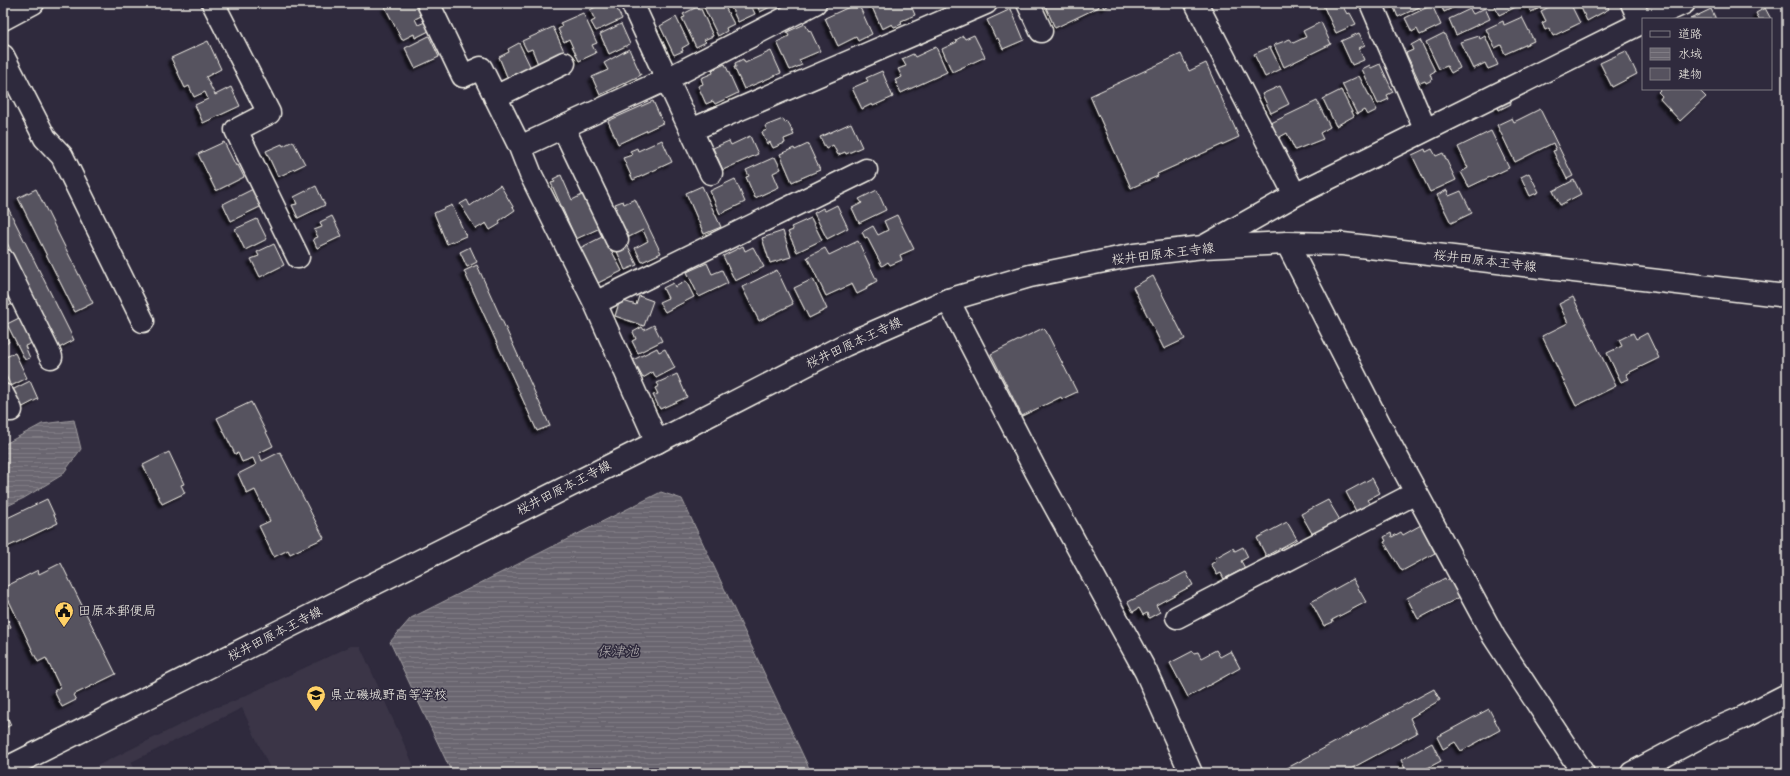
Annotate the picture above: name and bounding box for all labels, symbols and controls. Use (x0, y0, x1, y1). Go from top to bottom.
legend (1642, 18, 1772, 90)
text: 道路 (1678, 27, 1702, 42)
text: 水域 (1678, 47, 1702, 62)
text: 建物 (1678, 67, 1702, 82)
street label: 桜井田原本王寺線 (1110, 240, 1217, 268)
street label: 桜井田原本王寺線 (1432, 247, 1539, 275)
street label: 桜井田原本王寺線 (803, 313, 905, 372)
street label: 桜井田原本王寺線 (514, 457, 615, 519)
public building icon: 田原本郵便局 (53, 600, 75, 628)
place label: 田原本郵便局 (78, 603, 156, 619)
street label: 桜井田原本王寺線 (225, 603, 326, 665)
water label: 保津池 (597, 643, 640, 660)
school or university icon: 県立磯城野高等学校 (305, 684, 327, 712)
place label: 県立磯城野高等学校 (330, 687, 447, 703)

